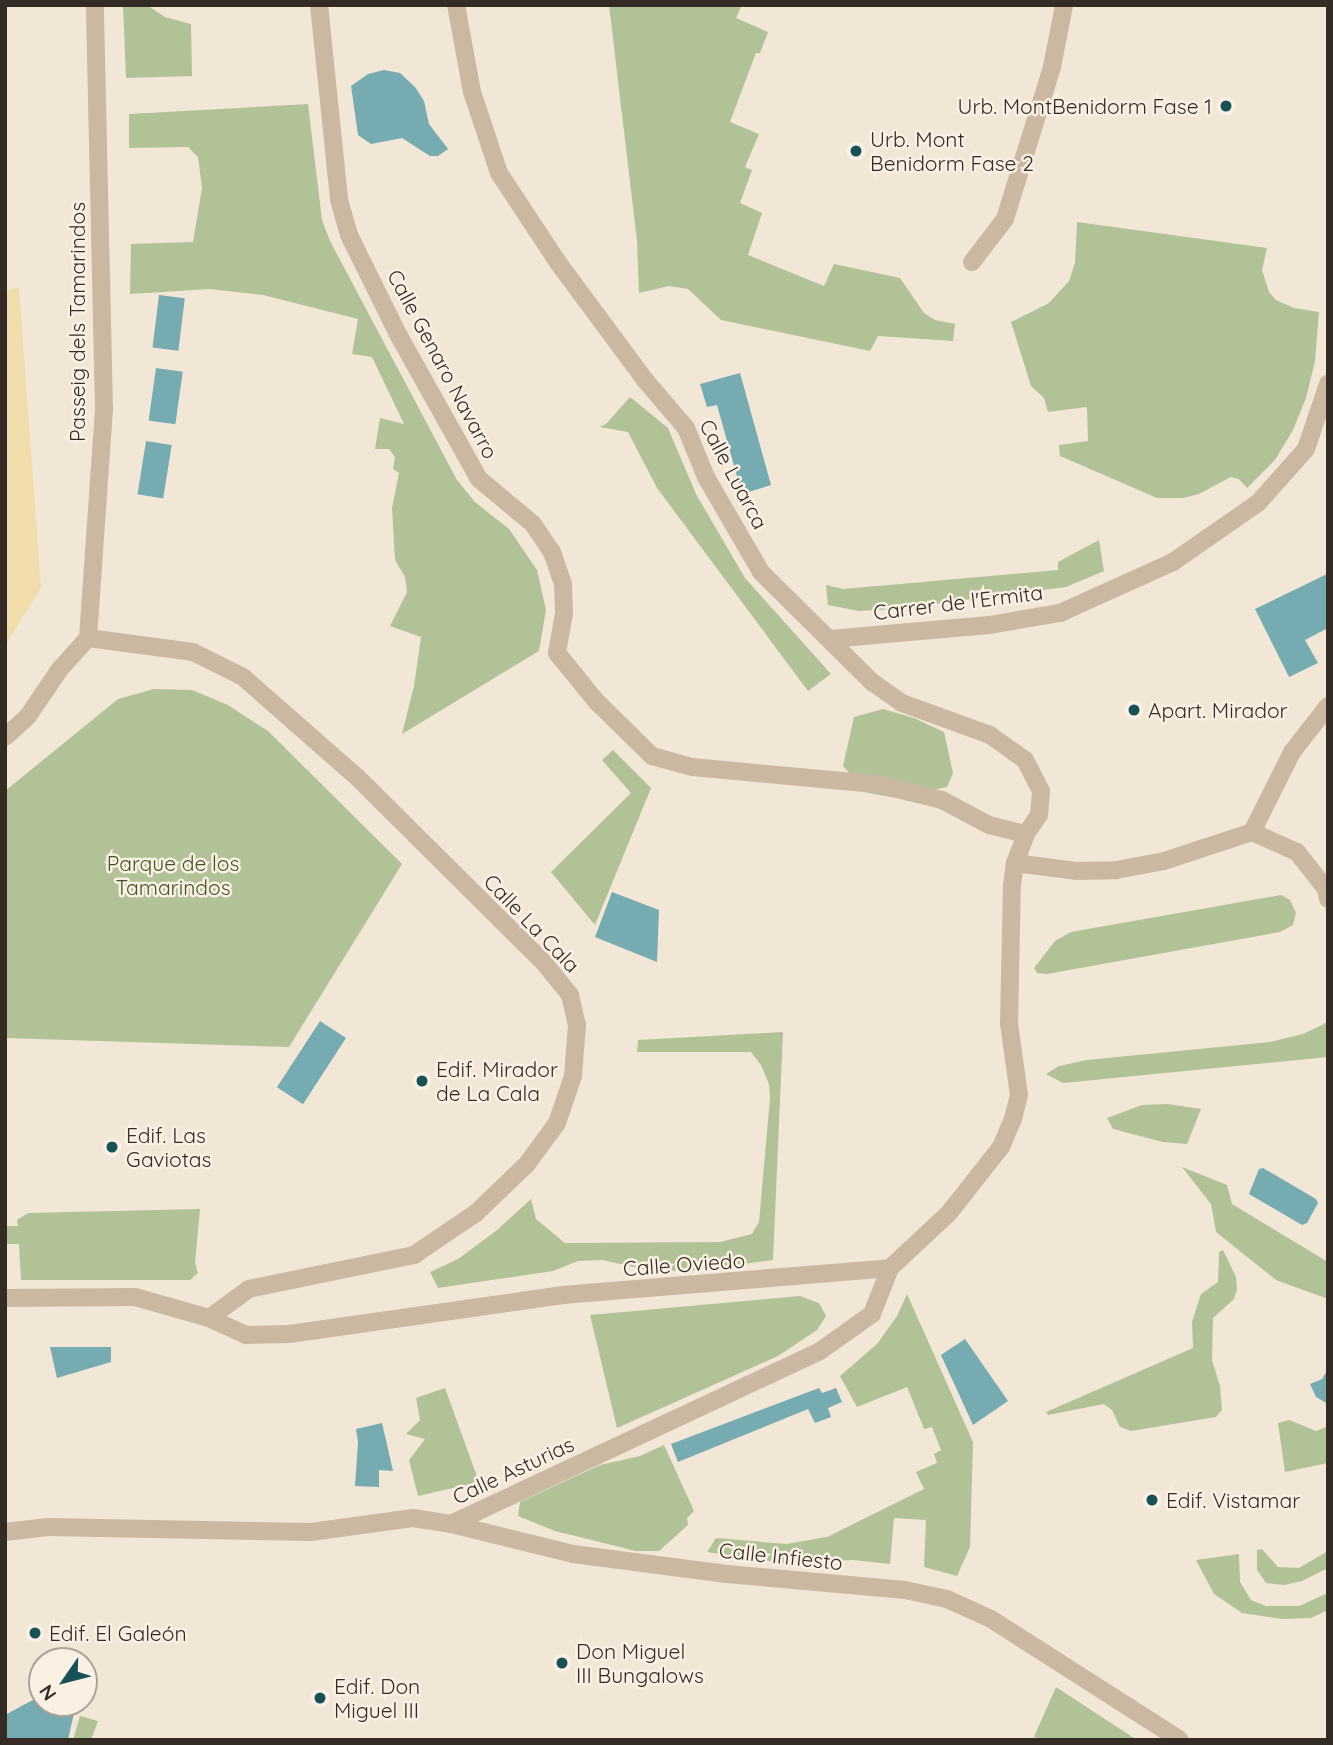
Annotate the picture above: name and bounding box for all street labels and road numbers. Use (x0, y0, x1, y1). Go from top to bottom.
street label: Passeig dels Tamarindos (64, 202, 90, 442)
street label: Calle Genaro Navarro (382, 265, 504, 463)
street label: Calle Luarca (695, 415, 773, 533)
street label: Carrer de l'Ermita (872, 579, 1044, 625)
street label: Calle La Cala (479, 869, 585, 977)
street label: Calle Oviedo (622, 1247, 746, 1281)
street label: Calle Asturias (448, 1431, 578, 1509)
street label: Calle Infiesto (718, 1537, 844, 1575)

